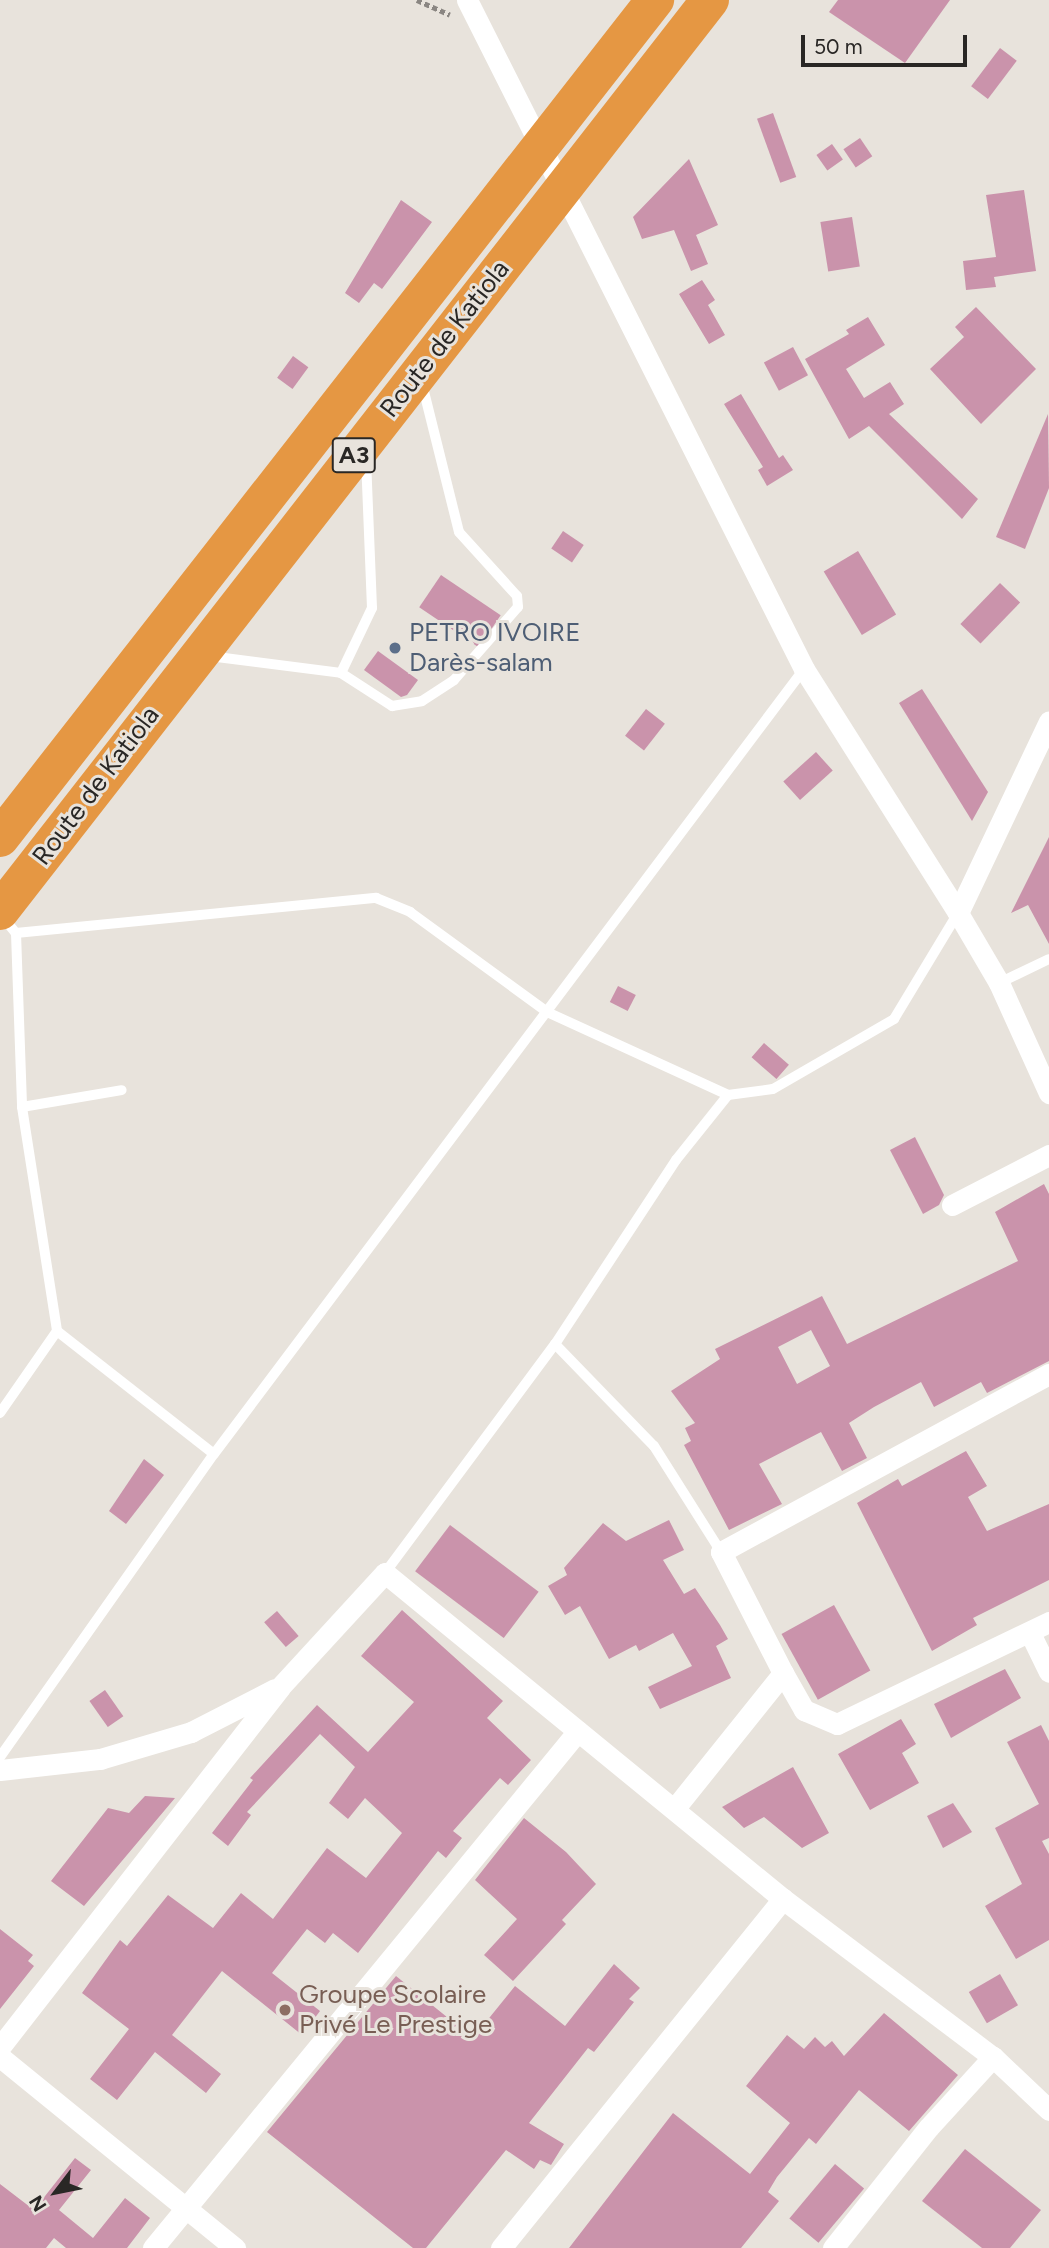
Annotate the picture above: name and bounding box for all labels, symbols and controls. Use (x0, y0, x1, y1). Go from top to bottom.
scale bar (804, 21, 970, 65)
text: 50 m (814, 34, 863, 59)
street label: Route de Katiola (374, 254, 516, 424)
road number: A3 (331, 434, 377, 476)
place label: PETRO IVOIRE Darès-salam (409, 617, 581, 678)
marker: PETRO IVOIRE Darès-salam (387, 640, 403, 656)
street label: Route de Katiola (26, 700, 166, 872)
place label: Groupe Scolaire Privé Le Prestige (299, 1979, 492, 2040)
marker: Groupe Scolaire Privé Le Prestige (277, 2002, 293, 2018)
north arrow (21, 2157, 91, 2227)
text: N (24, 2191, 51, 2216)

